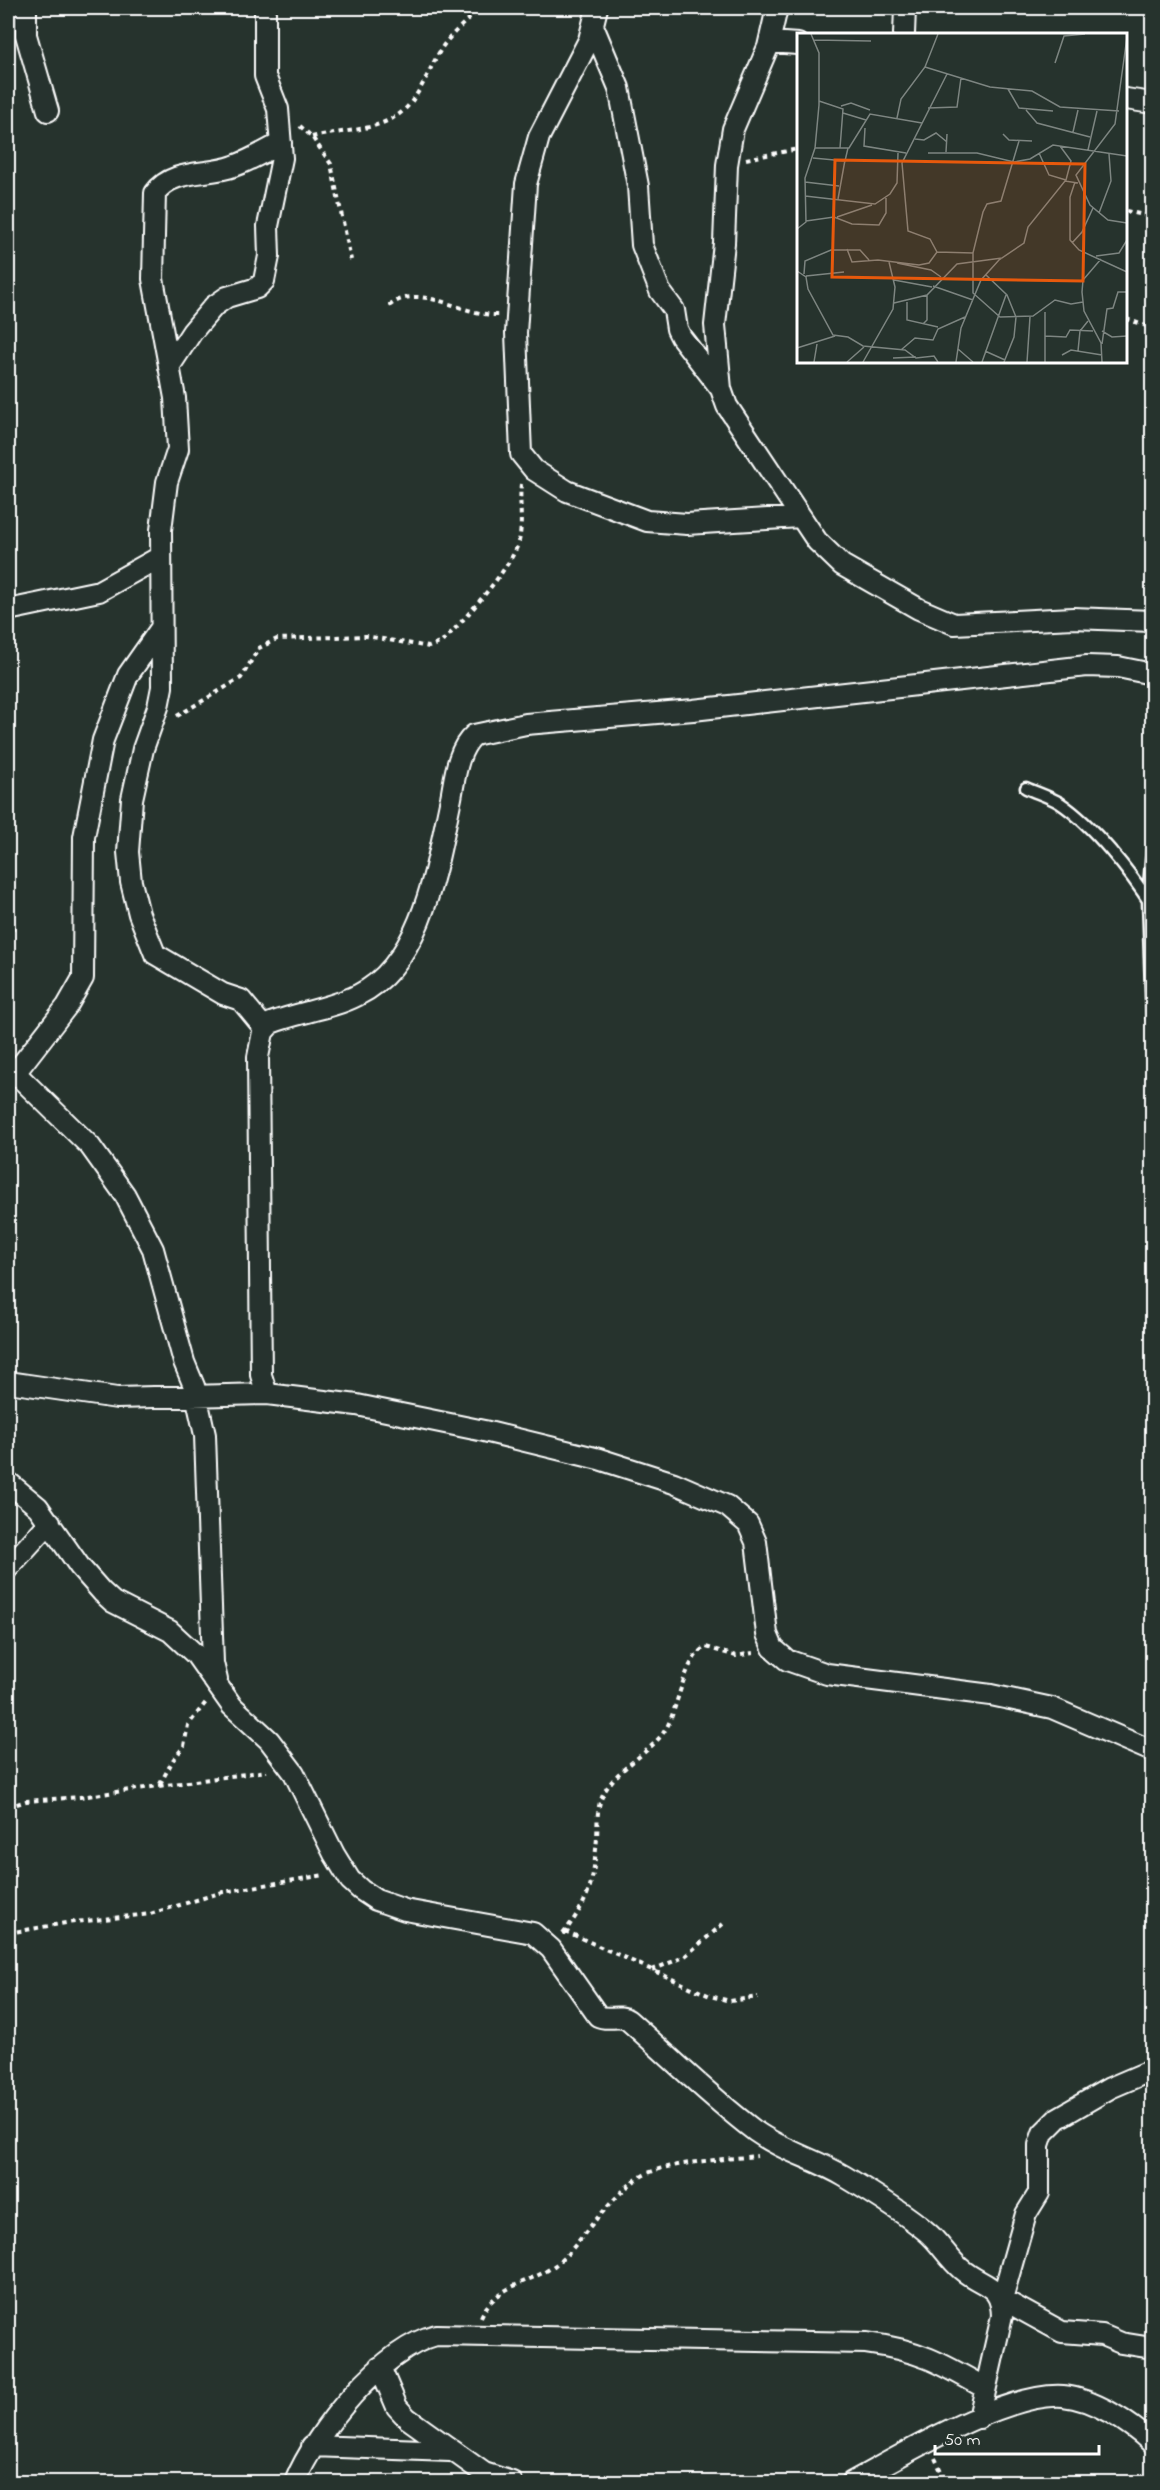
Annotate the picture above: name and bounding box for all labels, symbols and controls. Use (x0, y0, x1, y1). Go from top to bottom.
inset map (797, 33, 1127, 363)
scale bar (935, 2418, 1098, 2456)
text: 50 m (944, 2428, 981, 2454)

